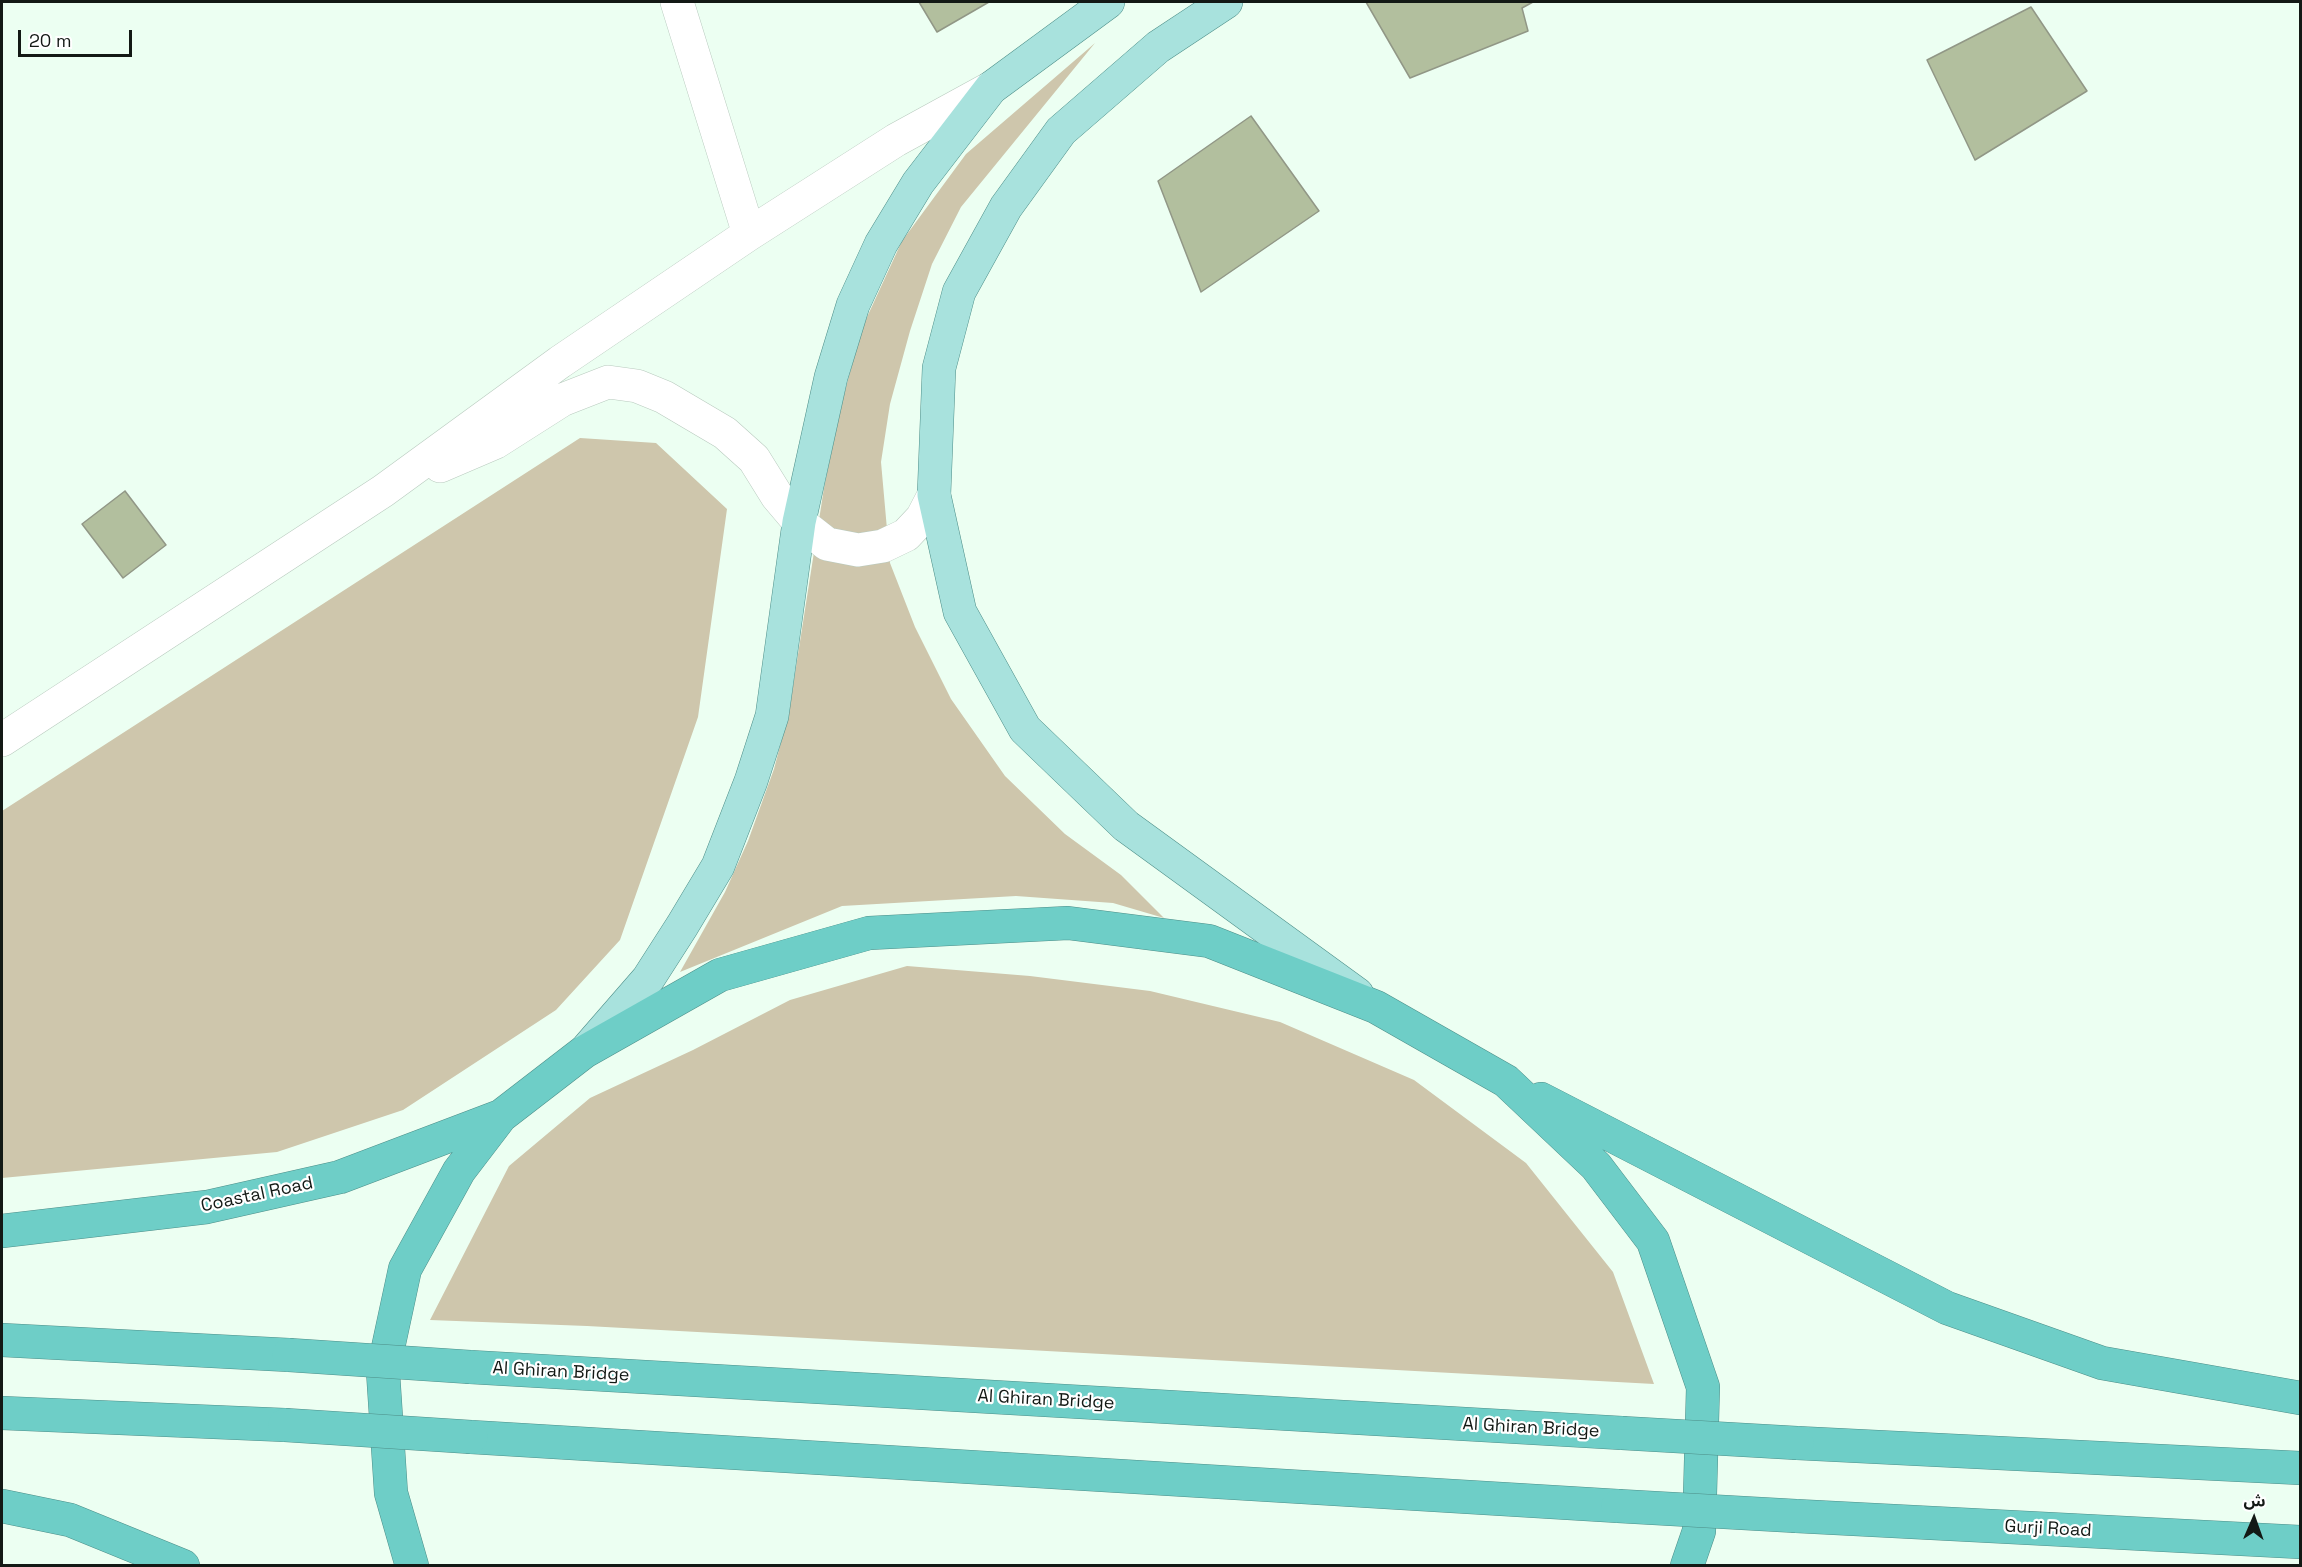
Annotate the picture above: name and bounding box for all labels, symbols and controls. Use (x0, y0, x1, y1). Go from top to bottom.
scale bar (21, 18, 135, 56)
text: 20 m (29, 29, 72, 52)
street label: Coastal Road (199, 1173, 315, 1217)
street label: Al Ghiran Bridge (492, 1358, 630, 1386)
street label: Al Ghiran Bridge (977, 1386, 1115, 1414)
street label: Al Ghiran Bridge (1462, 1414, 1600, 1442)
north arrow (2224, 1489, 2284, 1549)
text: ش (2243, 1490, 2266, 1511)
street label: Gurji Road (2004, 1516, 2092, 1542)

